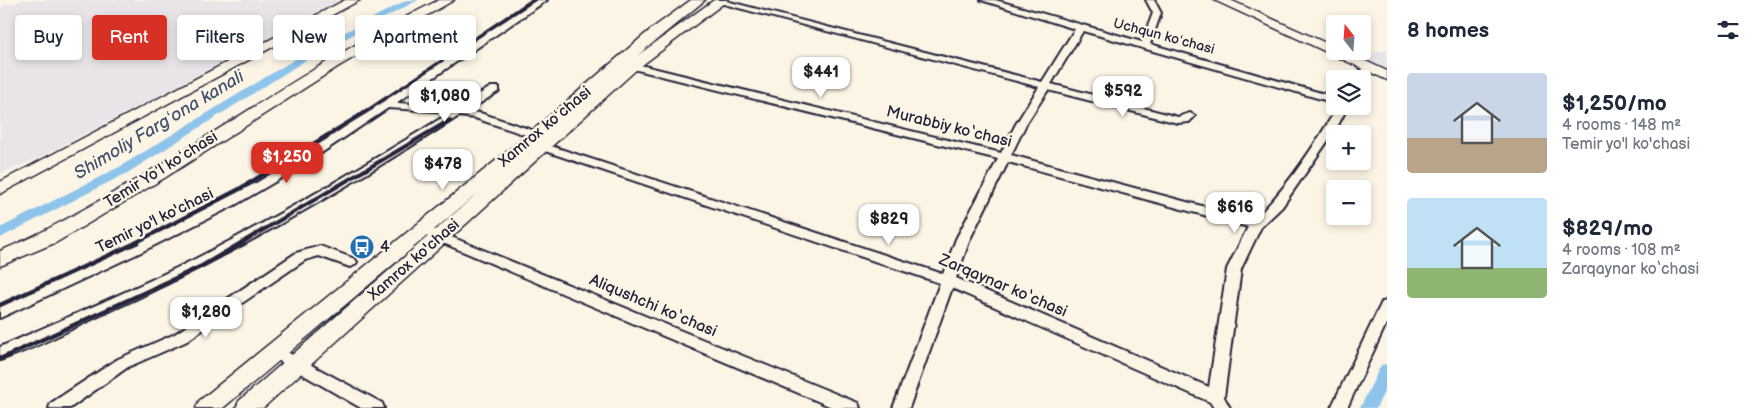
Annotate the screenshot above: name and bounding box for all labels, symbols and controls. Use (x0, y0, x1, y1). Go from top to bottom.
street label: Uchqun koʻchasi (1112, 14, 1216, 58)
chip: Buy (15, 15, 82, 60)
chip: Rent (92, 15, 167, 60)
chip: Filters (177, 15, 263, 60)
chip: New (273, 15, 345, 60)
chip: Apartment (355, 15, 476, 60)
north arrow (1326, 15, 1371, 60)
map controls (1326, 15, 1371, 225)
icon: filters (1714, 16, 1742, 44)
text: 8 homes (1407, 18, 1489, 43)
pin: $441 (791, 56, 851, 99)
text: $441 (803, 63, 839, 82)
water label: Shimoliy Fargʻona kanali (70, 65, 249, 184)
button: layers (1326, 70, 1371, 115)
pin: $592 (1093, 76, 1153, 118)
pin: $1,080 (404, 80, 486, 123)
text: $592 (1104, 82, 1142, 101)
street label: Xamrox koʻchasi (494, 83, 595, 172)
text: $1,080 (420, 87, 470, 106)
text: $1,250/mo (1562, 91, 1667, 116)
icon: home (1447, 93, 1507, 153)
street label: Murabbiy ko‘chasi (884, 102, 1014, 152)
text: 4 rooms · 148 m² (1562, 116, 1681, 135)
button: + (1326, 125, 1371, 170)
street label: Temir Yoʻl koʻchasi (101, 127, 221, 213)
text: Temir yo'l ko'chasi (1562, 135, 1690, 154)
pin: $1,250 (246, 142, 328, 184)
text: $1,250 (262, 148, 312, 167)
pin: $478 (413, 148, 473, 191)
text: $478 (424, 155, 462, 174)
button: − (1326, 180, 1371, 225)
street label: Temir yo'l ko'chasi (93, 184, 217, 258)
pin: $616 (1205, 192, 1265, 234)
text: $616 (1217, 198, 1253, 217)
pin: $829 (859, 204, 919, 246)
text: $829 (869, 210, 909, 229)
street label: Xamrox ko'chasi (364, 215, 464, 306)
text: $829/mo (1562, 216, 1653, 241)
icon: home (1447, 218, 1507, 278)
bus stop icon: 4 (349, 234, 375, 260)
place label: 4 (380, 238, 390, 257)
text: 4 rooms · 108 m² (1562, 241, 1681, 260)
street label: Zarqaynar ko‘chasi (935, 250, 1070, 322)
text: Zarqaynar ko‘chasi (1562, 260, 1699, 279)
street label: Aliqushchi ko‘chasi (586, 271, 720, 341)
pin: $1,280 (165, 296, 247, 339)
text: $1,280 (181, 303, 231, 322)

